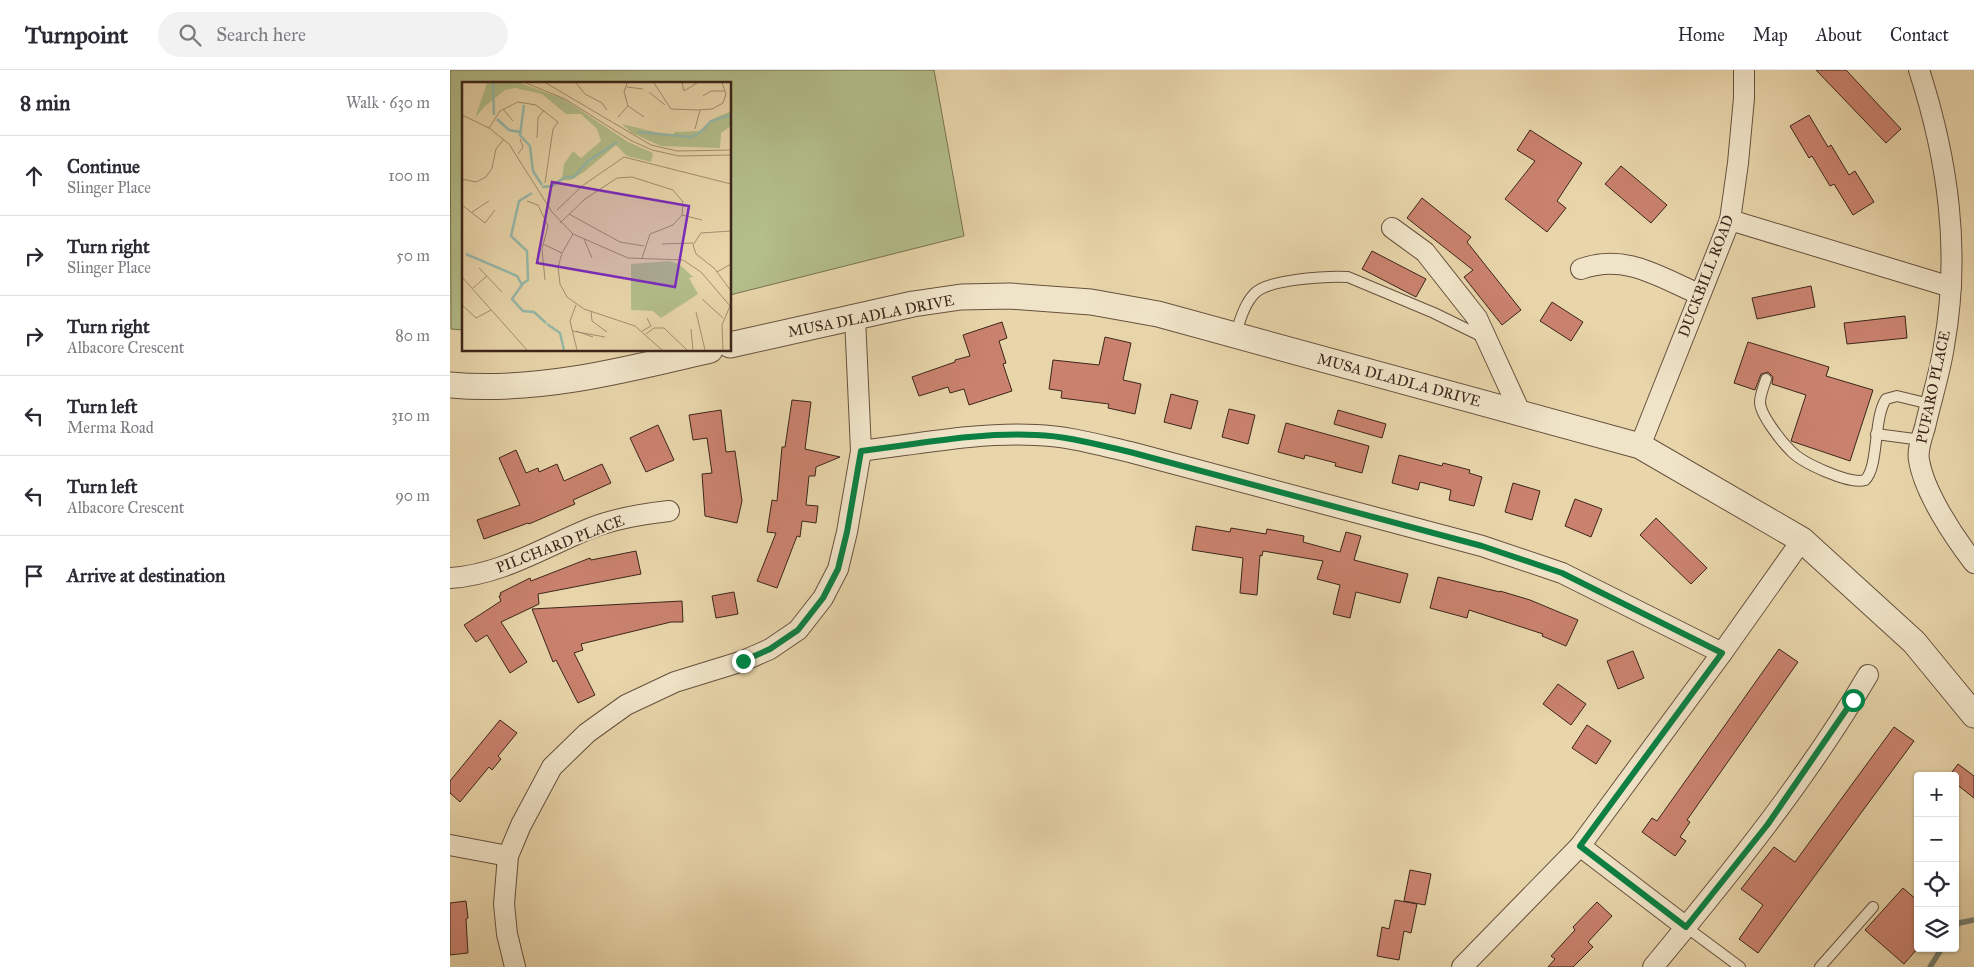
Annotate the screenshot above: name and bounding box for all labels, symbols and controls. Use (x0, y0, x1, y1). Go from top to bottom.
search box (158, 12, 508, 57)
text: Turnpoint (25, 20, 128, 50)
icon: search (176, 21, 204, 49)
text: Search here (216, 23, 306, 46)
text: Home (1678, 24, 1725, 46)
text: Map (1753, 24, 1788, 46)
text: About (1816, 24, 1862, 46)
text: Contact (1890, 24, 1949, 46)
inset map (462, 82, 731, 351)
text: 8 min (20, 90, 70, 116)
text: Walk · 630 m (346, 93, 430, 112)
text: Continue (67, 155, 140, 178)
icon: ahead (20, 162, 48, 190)
text: 100 m (388, 166, 430, 185)
text: Slinger Place (67, 178, 151, 197)
street label: DUCKBILL ROAD (1674, 212, 1738, 340)
text: Turn right (67, 235, 150, 258)
icon: right (20, 242, 48, 270)
text: 50 m (396, 246, 430, 265)
text: Slinger Place (67, 258, 151, 277)
street label: MUSA DLADLA DRIVE (786, 291, 956, 341)
text: Turn right (67, 315, 150, 338)
icon: right (20, 322, 48, 350)
text: 80 m (395, 326, 430, 345)
street label: PUFARO PLACE (1912, 328, 1954, 445)
text: Albacore Crescent (67, 338, 184, 357)
street label: MUSA DLADLA DRIVE (1315, 349, 1483, 411)
text: Turn left (67, 395, 137, 418)
icon: left (20, 402, 48, 430)
text: 310 m (391, 406, 430, 425)
text: Merma Road (67, 418, 154, 437)
text: Turn left (67, 475, 137, 498)
icon: left (20, 482, 48, 510)
text: 90 m (395, 486, 430, 505)
text: Albacore Crescent (67, 498, 184, 517)
street label: PILCHARD PLACE (493, 511, 627, 577)
icon: arrive (20, 562, 48, 590)
text: Arrive at destination (67, 564, 225, 587)
route end (732, 650, 755, 673)
route start (1842, 689, 1865, 712)
map controls (1914, 772, 1959, 952)
button: + (1914, 772, 1959, 817)
button: − (1914, 817, 1959, 862)
button: locate (1914, 862, 1959, 907)
button: layers (1914, 907, 1959, 952)

